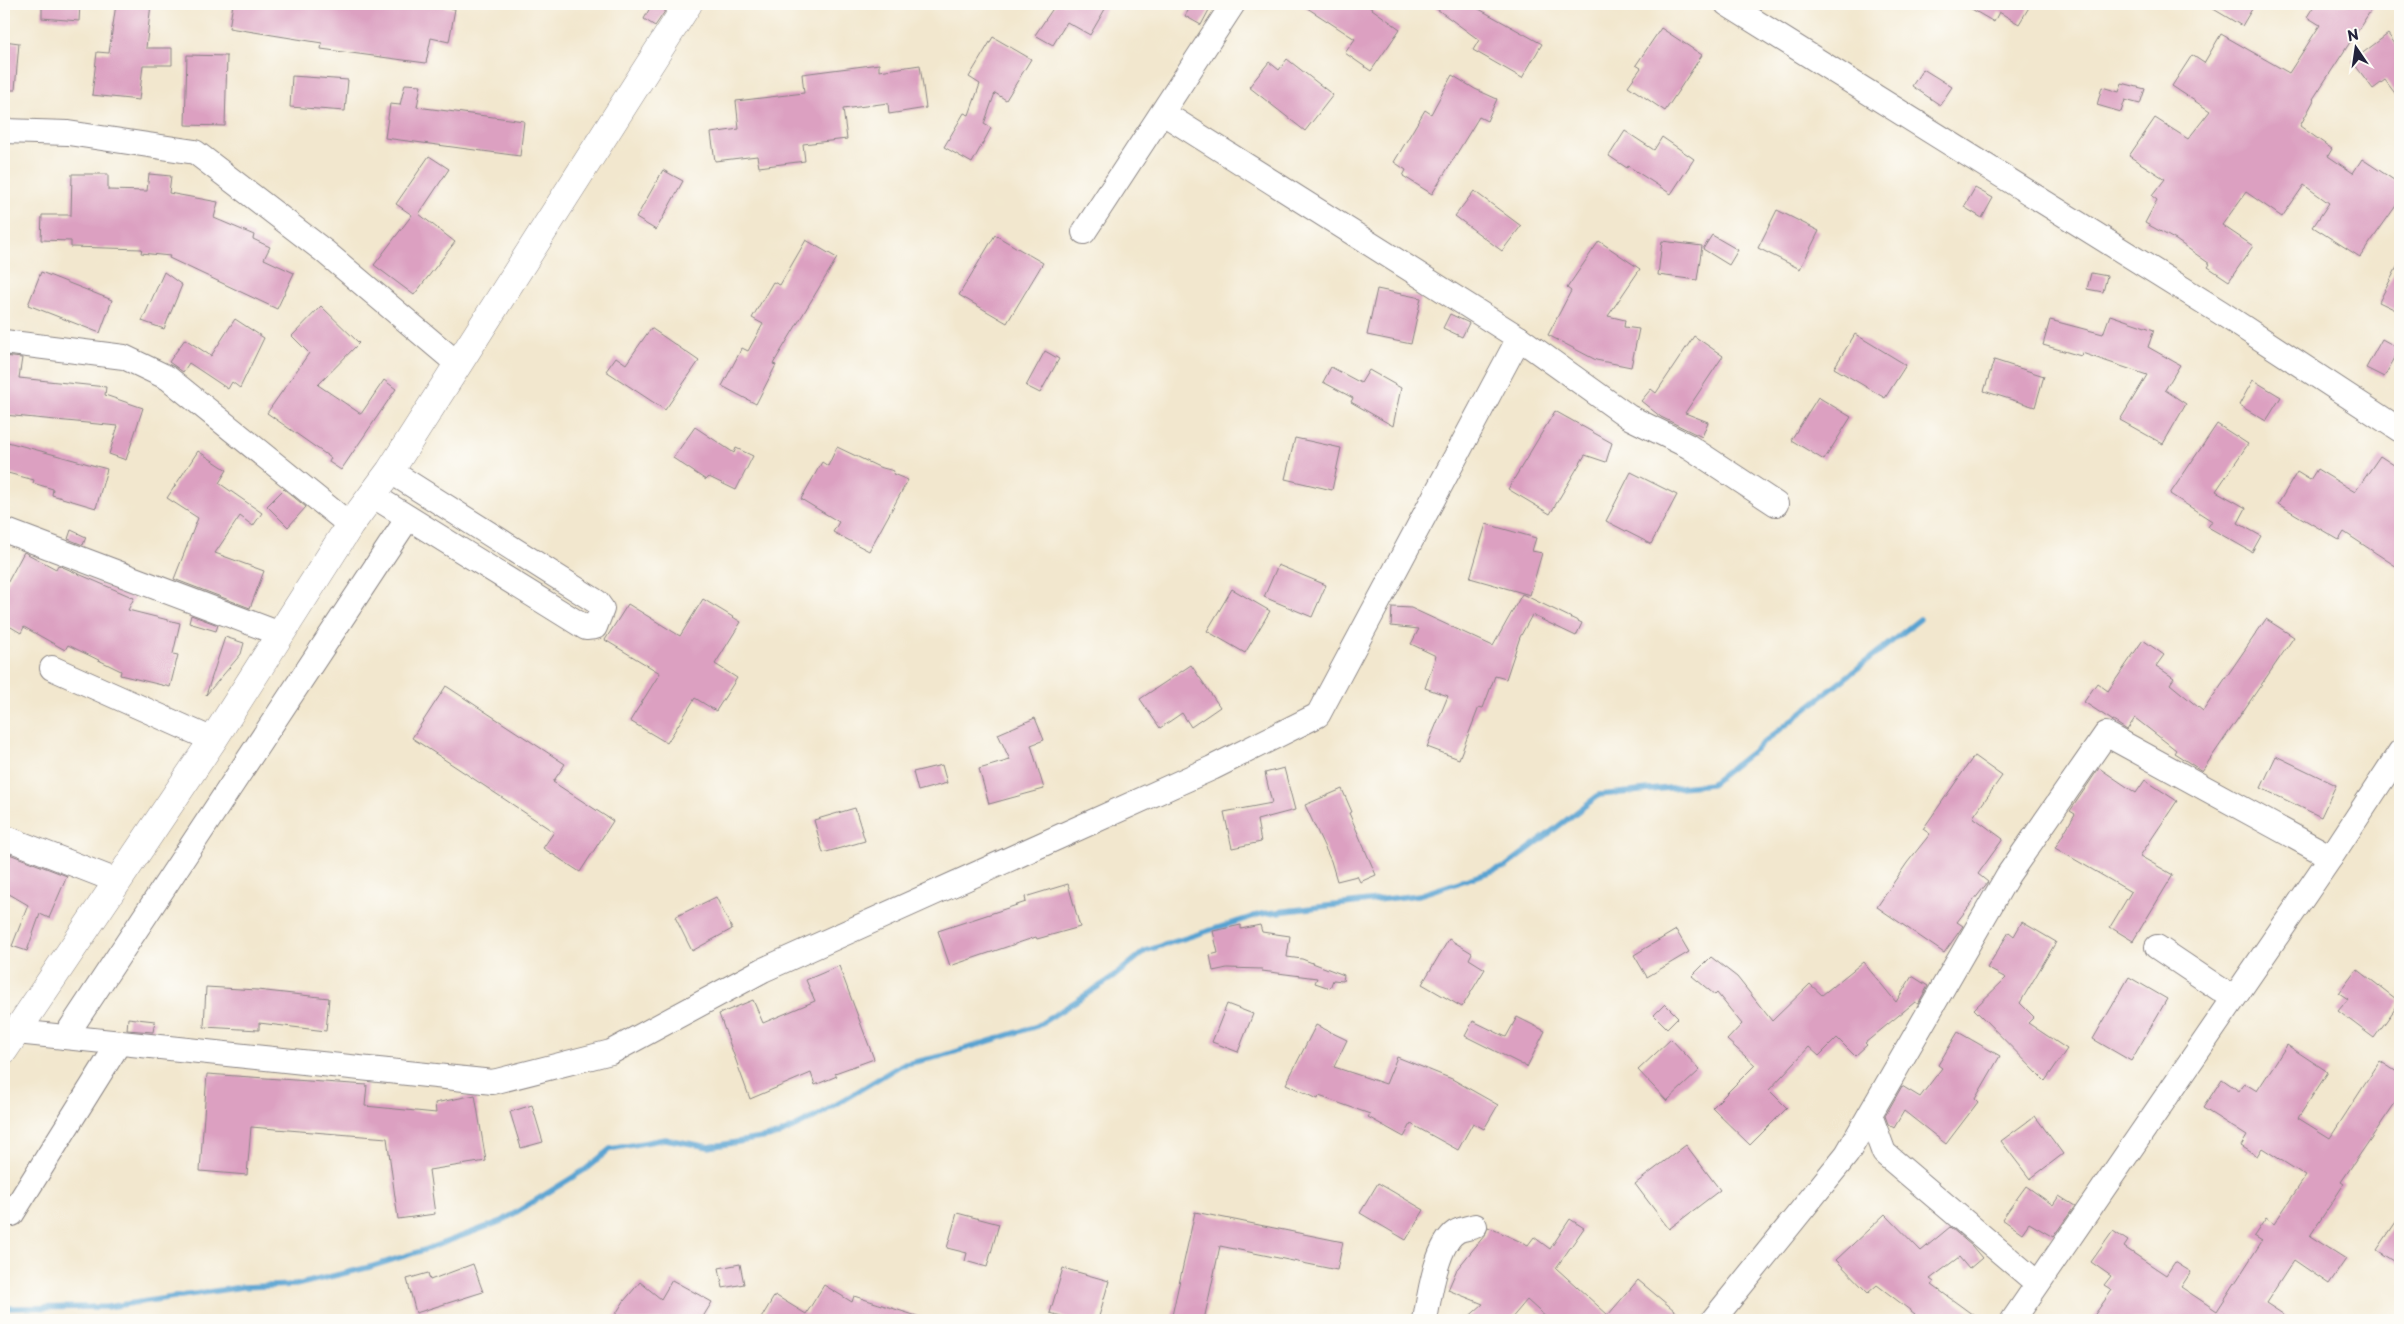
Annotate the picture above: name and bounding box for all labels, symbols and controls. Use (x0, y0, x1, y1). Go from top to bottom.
north arrow (2332, 22, 2382, 72)
text: N (2345, 23, 2361, 46)

